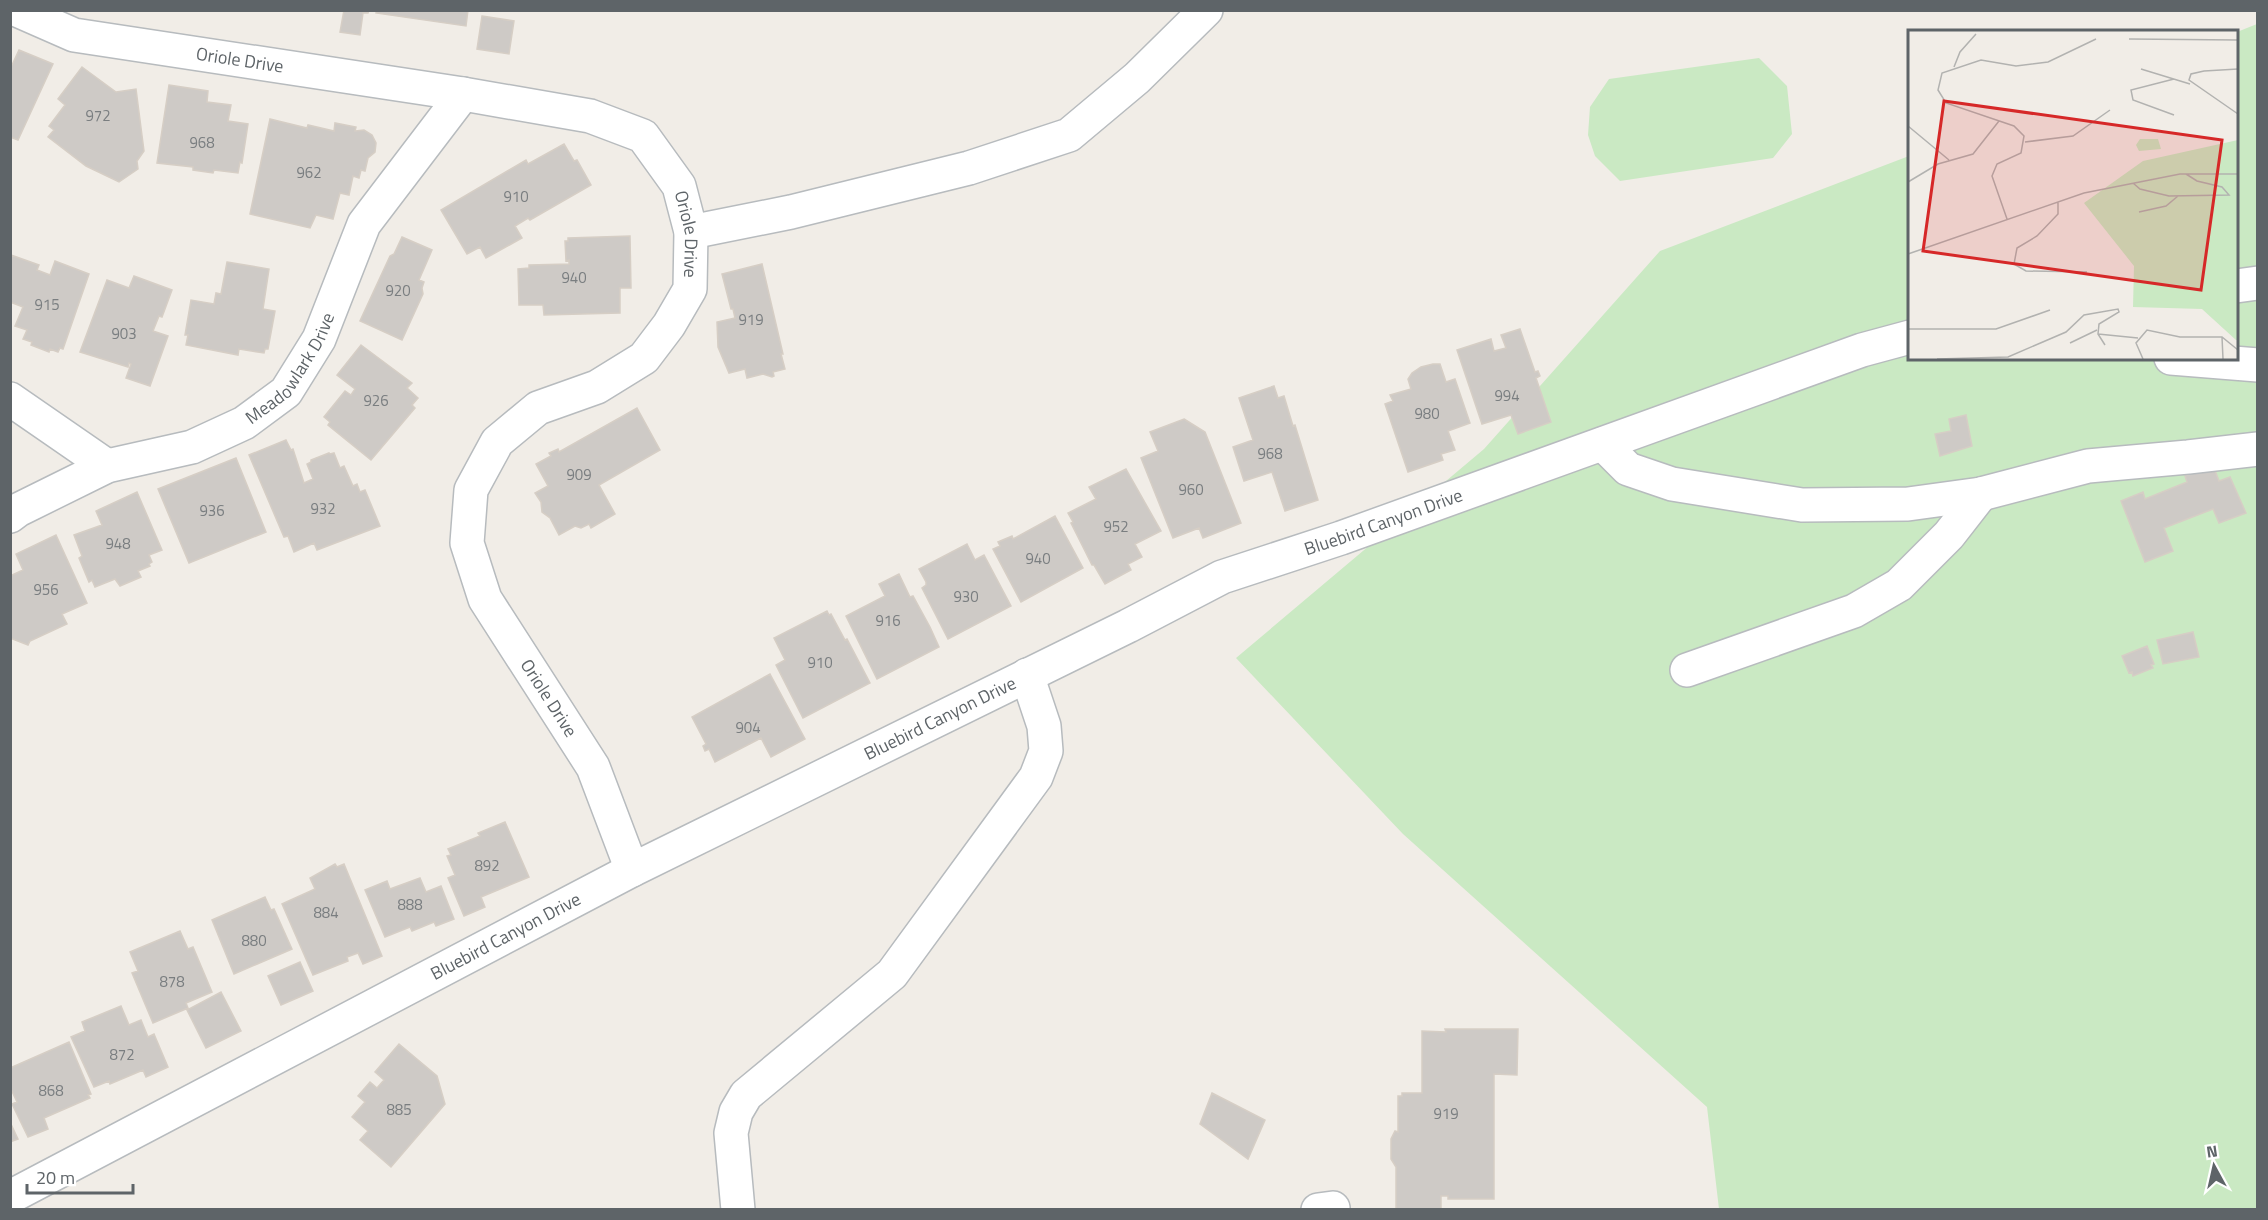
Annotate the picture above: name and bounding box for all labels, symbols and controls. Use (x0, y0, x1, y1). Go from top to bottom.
inset map (1908, 30, 2238, 360)
street label: Oriole Drive (194, 40, 286, 80)
house number: 972 (85, 104, 111, 127)
house number: 968 (189, 131, 215, 154)
house number: 962 (296, 161, 322, 184)
house number: 910 (503, 185, 529, 208)
street label: Oriole Drive (668, 187, 705, 278)
house number: 940 (561, 266, 587, 289)
house number: 920 (385, 279, 411, 302)
house number: 915 (34, 293, 60, 316)
street label: Meadowlark Drive (239, 308, 341, 431)
house number: 919 (738, 308, 764, 331)
house number: 903 (111, 322, 137, 345)
house number: 994 (1494, 384, 1520, 407)
house number: 926 (363, 389, 389, 412)
house number: 980 (1414, 402, 1440, 425)
house number: 968 (1257, 442, 1283, 465)
house number: 909 (566, 463, 592, 486)
house number: 960 (1178, 478, 1204, 501)
street label: Bluebird Canyon Drive (1301, 481, 1466, 562)
house number: 932 (310, 497, 336, 520)
house number: 936 (199, 499, 225, 522)
house number: 952 (1103, 515, 1129, 538)
house number: 948 (105, 532, 131, 555)
house number: 940 (1025, 547, 1051, 570)
house number: 956 (33, 578, 59, 601)
house number: 930 (953, 585, 979, 608)
house number: 916 (875, 609, 901, 632)
house number: 910 (807, 651, 833, 674)
street label: Oriole Drive (514, 653, 584, 742)
street label: Bluebird Canyon Drive (859, 669, 1020, 767)
house number: 904 (735, 716, 761, 739)
house number: 892 (474, 854, 500, 877)
street label: Bluebird Canyon Drive (426, 885, 585, 987)
house number: 888 (397, 893, 423, 916)
house number: 884 (313, 901, 339, 924)
house number: 880 (241, 929, 267, 952)
house number: 878 (159, 970, 185, 993)
house number: 872 (109, 1043, 135, 1066)
house number: 868 (38, 1079, 64, 1102)
house number: 885 (386, 1098, 412, 1121)
house number: 919 (1433, 1102, 1459, 1125)
north arrow (2184, 1136, 2244, 1196)
text: N (2205, 1138, 2219, 1164)
scale bar (27, 1157, 134, 1195)
text: 20 m (36, 1164, 75, 1191)

